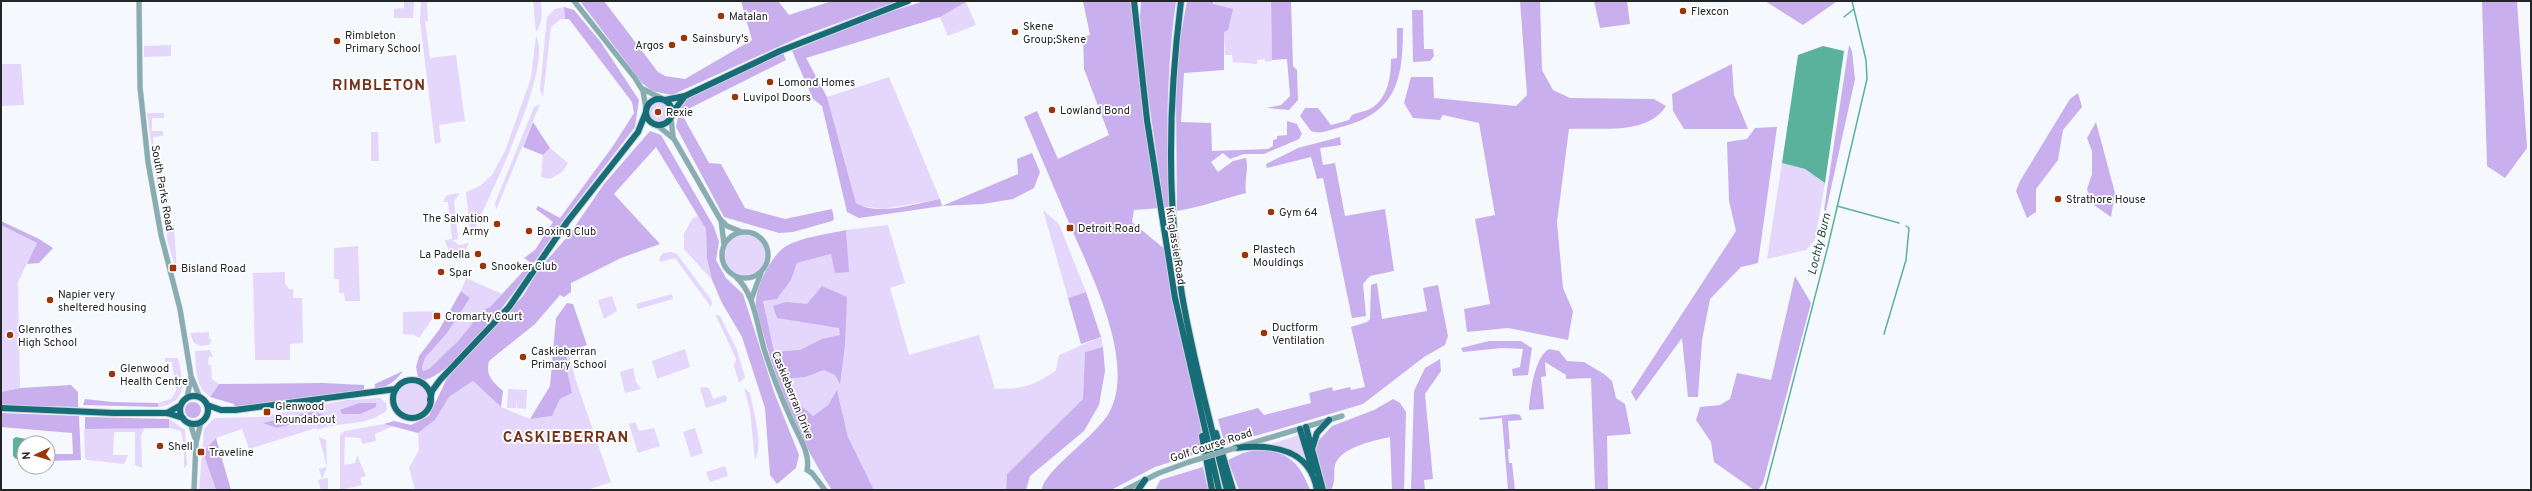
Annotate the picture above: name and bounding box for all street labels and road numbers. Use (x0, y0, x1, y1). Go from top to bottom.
street label: South Parks Road (148, 144, 176, 232)
street label: Kinglassie Road (1162, 206, 1188, 286)
street label: Caskieberran Drive (768, 349, 816, 442)
street label: Golf Course Road (1168, 426, 1254, 466)

